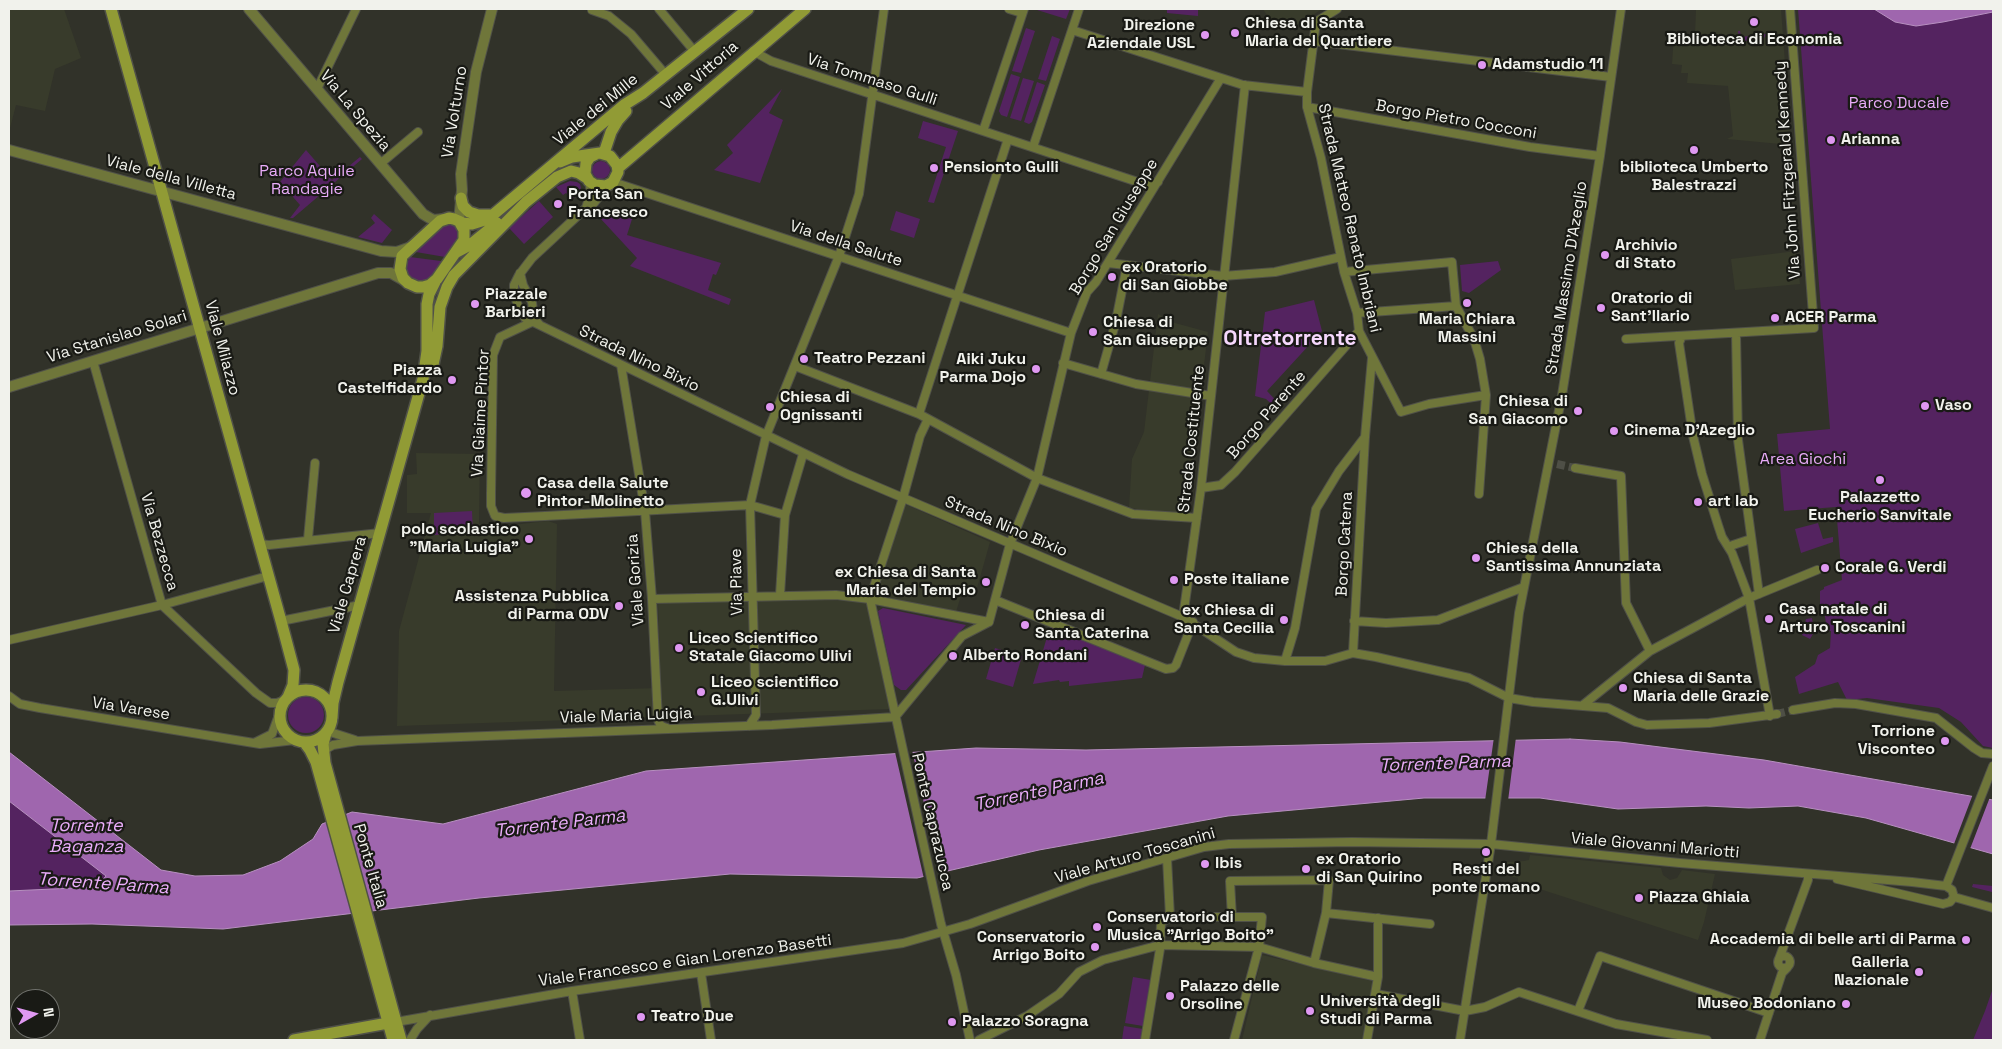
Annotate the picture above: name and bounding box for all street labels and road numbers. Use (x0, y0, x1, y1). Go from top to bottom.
street label: Viale Vittoria (658, 37, 742, 115)
street label: Via Tommaso Gulli (804, 50, 940, 110)
street label: Via John Fitzgerald Kennedy (1771, 60, 1805, 280)
street label: Via Volturno (438, 65, 472, 159)
street label: Via La Spezia (316, 67, 394, 155)
street label: Viale dei Mille (550, 70, 642, 150)
street label: Borgo Pietro Cocconi (1374, 96, 1538, 144)
street label: Strada Matteo Renato Imbriani (1313, 102, 1385, 334)
street label: Viale della Villetta (104, 151, 238, 205)
street label: Borgo San Giuseppe (1066, 155, 1162, 299)
street label: Strada Massimo D'Azeglio (1542, 180, 1592, 376)
street label: Via della Salute (787, 217, 905, 271)
street label: Viale Milazzo (200, 298, 244, 398)
street label: Via Stanislao Solari (45, 307, 189, 367)
street label: Strada Nino Bixio (576, 322, 702, 396)
street label: Via Giaime Pintor (468, 348, 494, 478)
street label: Strada Costituente (1175, 364, 1209, 514)
street label: Borgo Parente (1224, 367, 1310, 463)
street label: Via Bezzecca (136, 491, 182, 593)
street label: Borgo Catena (1333, 491, 1357, 597)
street label: Strada Nino Bixio (942, 492, 1070, 562)
street label: Viale Gorizia (623, 533, 649, 627)
street label: Viale Caprera (325, 534, 371, 636)
street label: Via Piave (727, 548, 747, 616)
street label: Via Varese (91, 693, 171, 725)
street label: Viale Maria Luigia (559, 704, 693, 728)
street label: Ponte Caprazucca (907, 751, 957, 893)
street label: Ponte Italia (349, 822, 391, 910)
street label: Viale Arturo Toscanini (1053, 824, 1217, 888)
street label: Viale Giovanni Mariotti (1570, 829, 1740, 863)
street label: Viale Francesco e Gian Lorenzo Basetti (537, 931, 833, 991)

